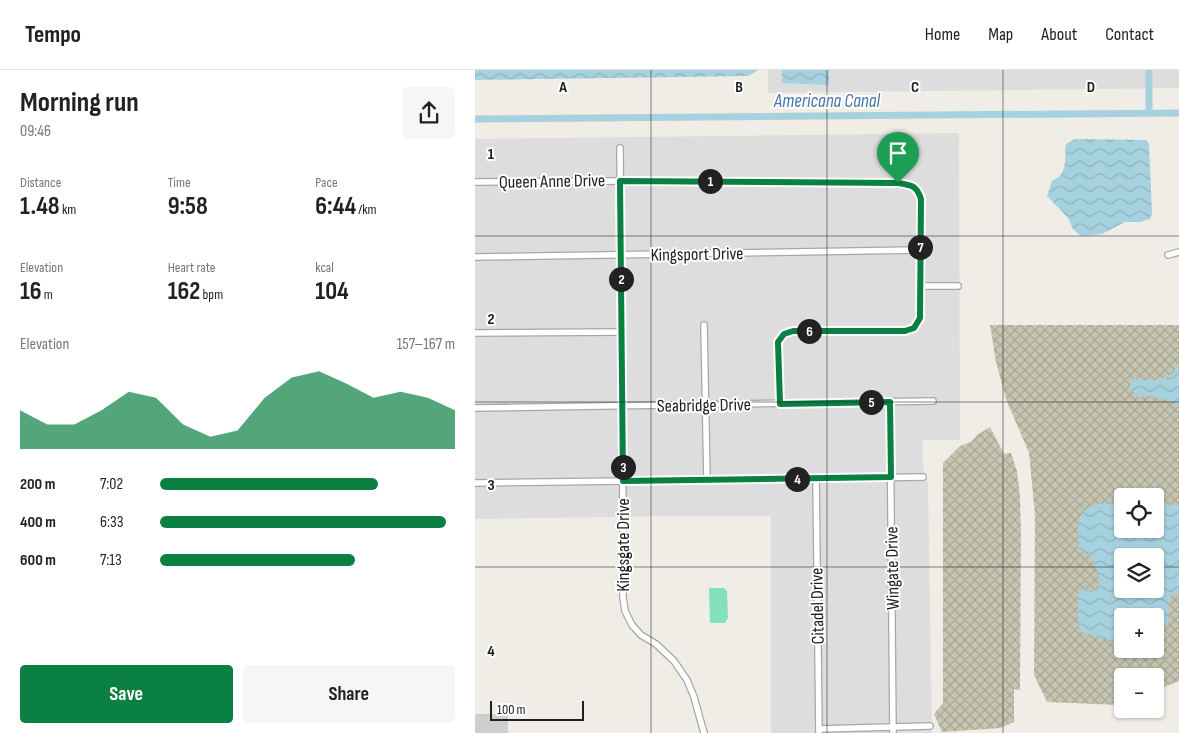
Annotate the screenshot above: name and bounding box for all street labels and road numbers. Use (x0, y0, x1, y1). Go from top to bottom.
street label: Queen Anne Drive (499, 170, 605, 193)
street label: Kingsport Drive (650, 243, 744, 266)
street label: Seabridge Drive (657, 394, 751, 417)
street label: Kingsgate Drive (613, 498, 634, 592)
street label: Wingate Drive (881, 526, 904, 610)
street label: Citadel Drive (806, 567, 829, 645)

